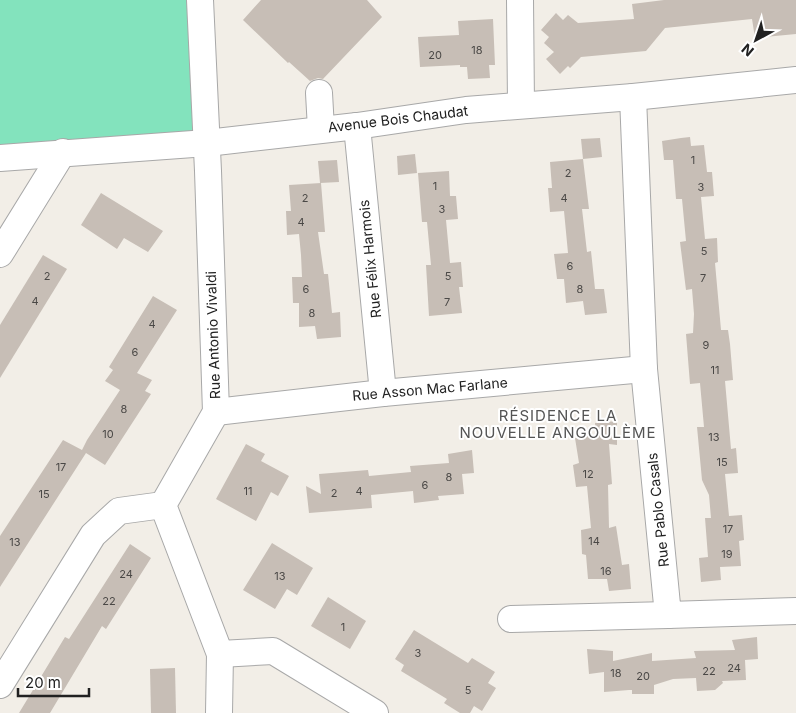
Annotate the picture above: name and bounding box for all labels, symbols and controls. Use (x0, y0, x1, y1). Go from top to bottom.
north arrow (731, 15, 781, 65)
text: N (738, 40, 757, 60)
house number: 18 (471, 43, 483, 57)
house number: 20 (428, 48, 442, 62)
street label: Avenue Bois Chaudat (327, 101, 469, 136)
house number: 1 (691, 153, 695, 167)
house number: 2 (565, 166, 571, 180)
house number: 1 (433, 179, 437, 193)
house number: 3 (698, 180, 705, 194)
house number: 2 (302, 191, 308, 205)
house number: 4 (560, 191, 568, 205)
street label: Rue Félix Harmois (355, 199, 384, 319)
house number: 3 (439, 202, 446, 216)
house number: 4 (297, 215, 305, 229)
house number: 5 (701, 244, 708, 258)
house number: 6 (567, 259, 574, 273)
house number: 2 (44, 269, 50, 283)
house number: 5 (445, 269, 452, 283)
street label: Rue Antonio Vivaldi (202, 271, 223, 399)
house number: 7 (700, 271, 706, 285)
house number: 6 (303, 282, 310, 296)
house number: 8 (577, 282, 584, 296)
house number: 4 (31, 294, 39, 308)
house number: 7 (444, 295, 450, 309)
house number: 8 (309, 306, 316, 320)
house number: 4 (148, 317, 156, 331)
house number: 9 (703, 338, 710, 352)
house number: 6 (132, 345, 139, 359)
house number: 11 (711, 363, 719, 377)
street label: Rue Asson Mac Farlane (352, 373, 508, 404)
house number: 8 (121, 402, 128, 416)
district label: RÉSIDENCE LA NOUVELLE ANGOULÈME (459, 406, 657, 442)
house number: 10 (102, 427, 114, 441)
house number: 13 (708, 430, 720, 444)
street label: Rue Pablo Casals (643, 452, 672, 568)
house number: 15 (716, 455, 728, 469)
house number: 17 (56, 460, 66, 474)
house number: 12 (582, 467, 594, 481)
house number: 8 (446, 470, 453, 484)
house number: 6 (422, 478, 429, 492)
house number: 11 (244, 484, 252, 498)
house number: 4 (355, 484, 363, 498)
house number: 2 (331, 486, 337, 500)
house number: 15 (38, 487, 50, 501)
house number: 17 (723, 522, 733, 536)
house number: 14 (588, 534, 600, 548)
house number: 13 (9, 535, 21, 549)
house number: 19 (721, 547, 733, 561)
house number: 16 (600, 564, 612, 578)
house number: 24 (119, 567, 133, 581)
house number: 13 (274, 569, 286, 583)
house number: 22 (102, 594, 116, 608)
house number: 1 (341, 620, 345, 634)
house number: 3 (415, 646, 422, 660)
house number: 24 (727, 661, 741, 675)
house number: 22 (702, 664, 716, 678)
scale bar (18, 666, 89, 698)
house number: 18 (610, 666, 622, 680)
house number: 20 (636, 669, 650, 683)
text: 20 m (25, 673, 61, 692)
house number: 5 (465, 683, 472, 697)

